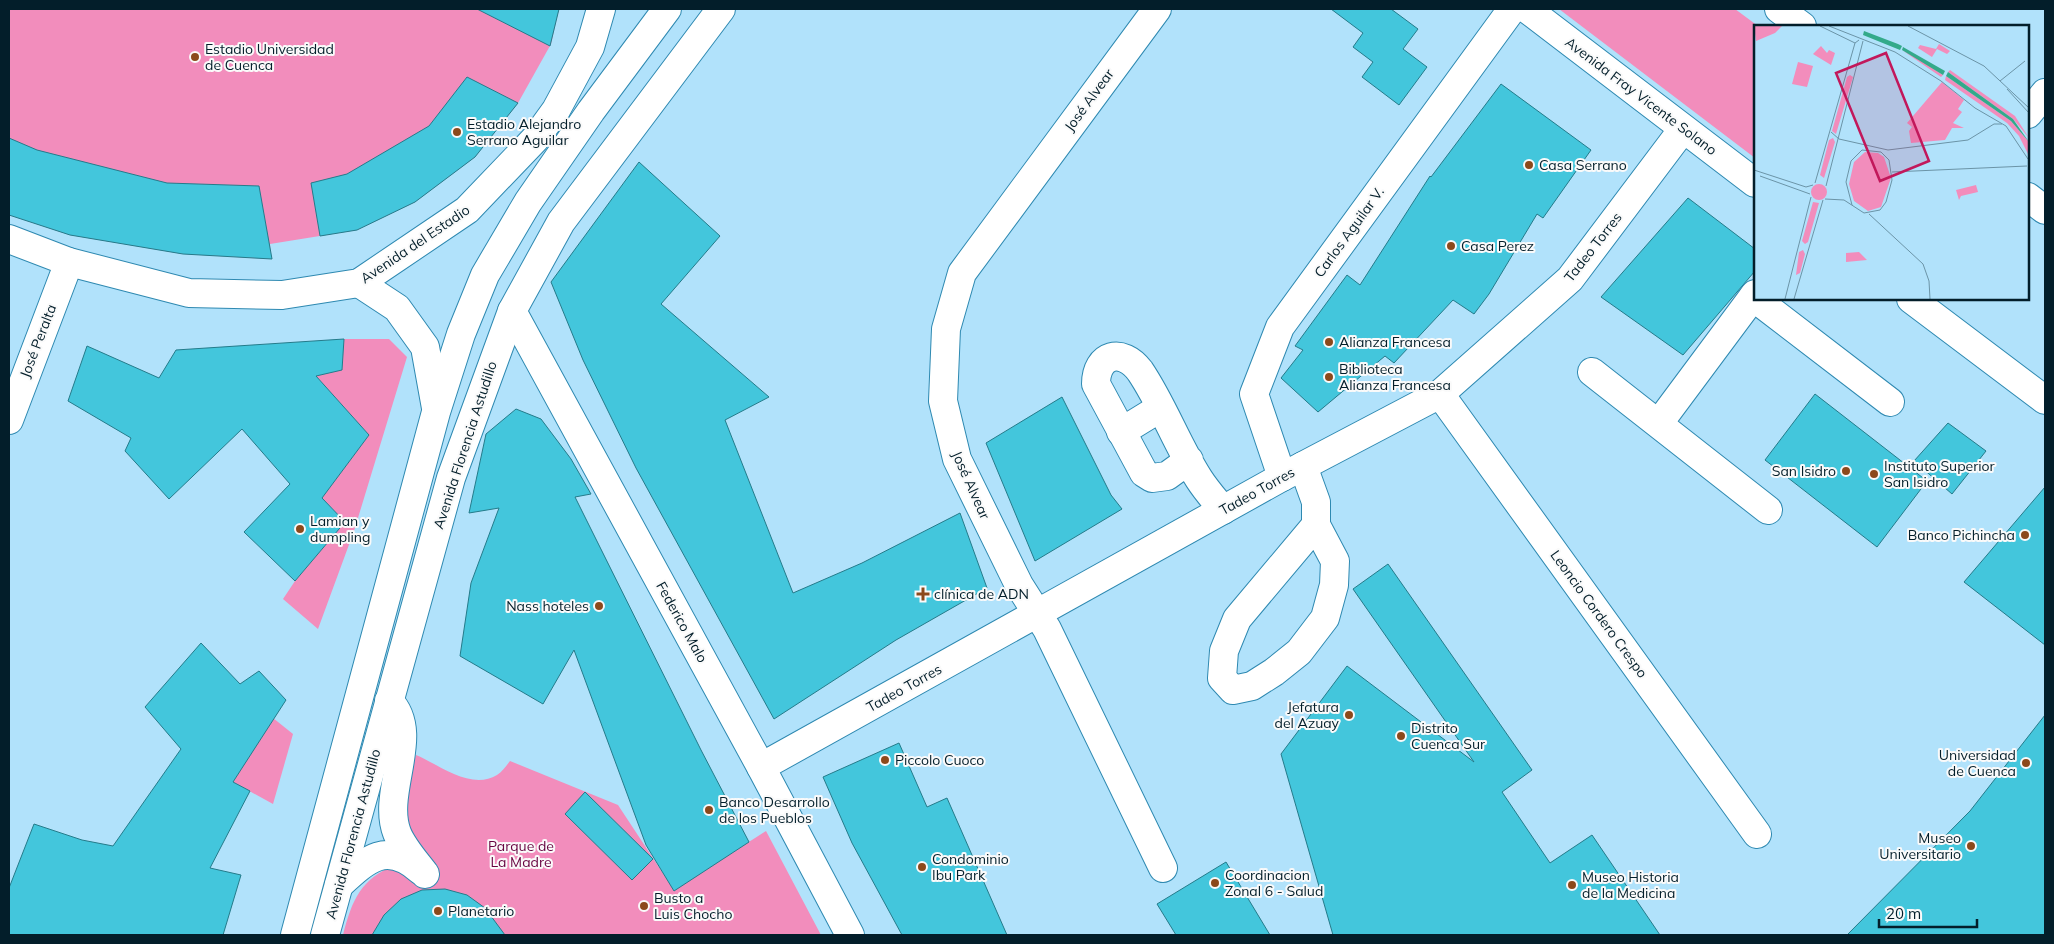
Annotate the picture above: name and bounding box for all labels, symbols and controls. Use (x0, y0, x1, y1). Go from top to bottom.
inset map (1754, 25, 2029, 300)
street label: Avenida Fray Vicente Solano (1562, 33, 1720, 159)
place label: Estadio Universidad de Cuenca (205, 40, 334, 74)
marker: Estadio Universidad de Cuenca (189, 51, 201, 63)
street label: José Alvear (1060, 64, 1118, 135)
place label: Estadio Alejandro Serrano Aguilar (467, 115, 581, 149)
marker: Estadio Alejandro Serrano Aguilar (451, 126, 463, 138)
place label: Casa Serrano (1539, 156, 1627, 174)
marker: Casa Serrano (1523, 159, 1535, 171)
street label: Carlos Aguilar V. (1310, 183, 1388, 281)
street label: Avenida del Estadio (357, 201, 473, 287)
street label: Tadeo Torres (1560, 209, 1626, 285)
place label: Casa Perez (1461, 237, 1534, 255)
marker: Casa Perez (1445, 240, 1457, 252)
street label: José Peralta (16, 302, 60, 380)
place label: Alianza Francesa (1339, 333, 1451, 351)
marker: Alianza Francesa (1323, 336, 1335, 348)
street label: Avenida Florencia Astudillo (429, 359, 501, 531)
place label: Biblioteca Alianza Francesa (1339, 360, 1451, 394)
marker: Biblioteca Alianza Francesa (1323, 371, 1335, 383)
street label: José Alvear (948, 448, 994, 523)
place label: Instituto Superior San Isidro (1884, 457, 1996, 491)
place label: San Isidro (1772, 462, 1836, 480)
street label: Tadeo Torres (1216, 463, 1298, 519)
marker: San Isidro (1840, 465, 1852, 477)
marker: Instituto Superior San Isidro (1868, 468, 1880, 480)
place label: Lamian y dumpling (310, 512, 370, 546)
marker: Lamian y dumpling (294, 523, 306, 535)
place label: Banco Pichincha (1908, 526, 2015, 544)
marker: Banco Pichincha (2019, 529, 2031, 541)
street label: Leoncio Cordero Crespo (1547, 547, 1651, 681)
street label: Federico Malo (652, 578, 712, 666)
place label: clínica de ADN (934, 585, 1029, 603)
marker: clínica de ADN (916, 587, 930, 601)
place label: Nass hoteles (506, 597, 589, 615)
marker: Nass hoteles (593, 600, 605, 612)
street label: Tadeo Torres (863, 660, 945, 716)
place label: Jefatura del Azuay (1275, 698, 1340, 732)
marker: Jefatura del Azuay (1343, 709, 1355, 721)
place label: Distrito Cuenca Sur (1411, 719, 1486, 753)
marker: Distrito Cuenca Sur (1395, 730, 1407, 742)
place label: Universidad de Cuenca (1939, 746, 2016, 780)
street label: Avenida Florencia Astudillo (322, 747, 384, 921)
place label: Piccolo Cuoco (895, 751, 984, 769)
marker: Piccolo Cuoco (879, 754, 891, 766)
marker: Universidad de Cuenca (2020, 757, 2032, 769)
place label: Banco Desarrollo de los Pueblos (719, 793, 830, 827)
marker: Banco Desarrollo de los Pueblos (703, 804, 715, 816)
place label: Museo Universitario (1879, 829, 1961, 863)
park label: Parque de La Madre (488, 837, 554, 871)
marker: Museo Universitario (1965, 840, 1977, 852)
place label: Condominio Ibu Park (932, 850, 1009, 884)
marker: Condominio Ibu Park (916, 861, 928, 873)
place label: Coordinacion Zonal 6 - Salud (1225, 866, 1323, 900)
place label: Museo Historia de la Medicina (1582, 868, 1679, 902)
marker: Coordinacion Zonal 6 - Salud (1209, 877, 1221, 889)
marker: Museo Historia de la Medicina (1566, 879, 1578, 891)
place label: Busto a Luis Chocho (654, 889, 732, 923)
scale bar (1879, 896, 1976, 928)
marker: Busto a Luis Chocho (638, 900, 650, 912)
place label: Planetario (448, 902, 514, 920)
text: 20 m (1886, 904, 1921, 923)
marker: Planetario (432, 905, 444, 917)

